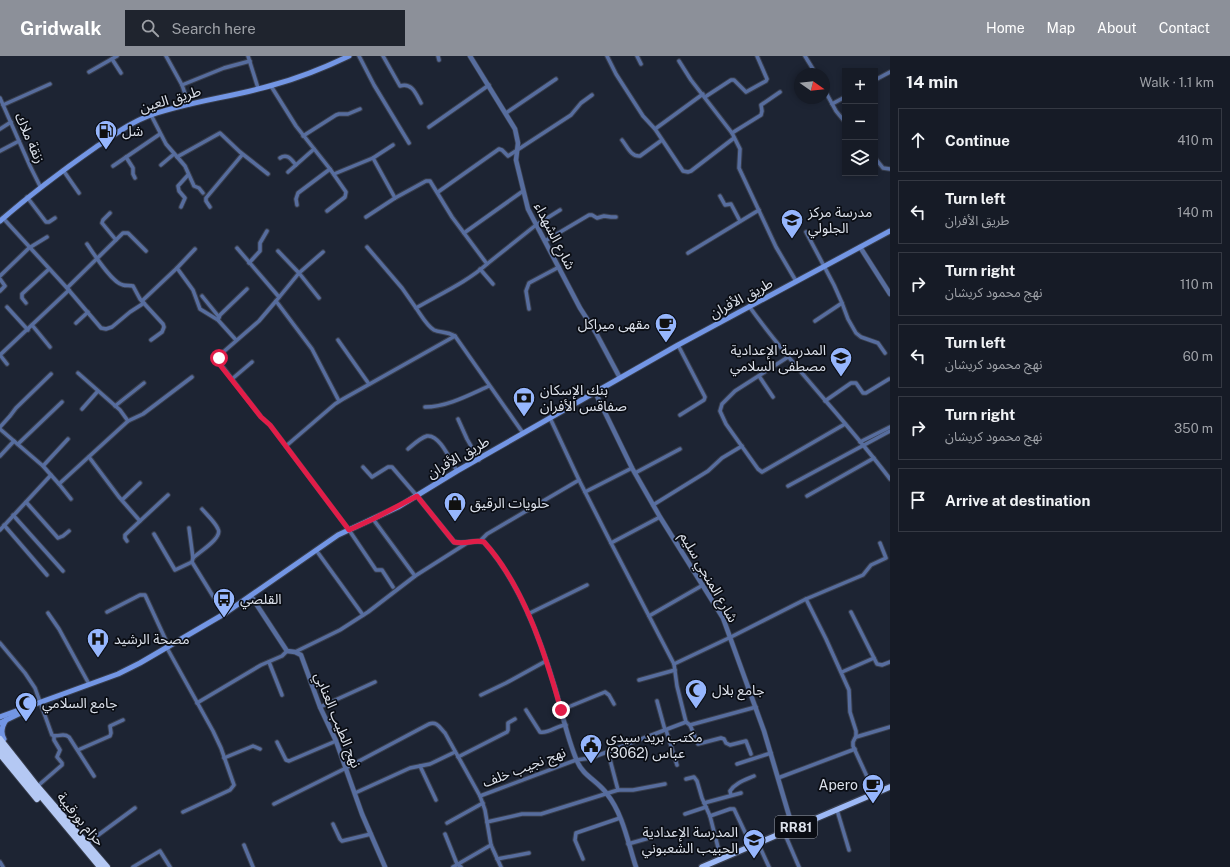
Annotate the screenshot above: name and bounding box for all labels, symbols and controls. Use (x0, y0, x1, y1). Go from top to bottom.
search box (125, 10, 405, 46)
text: Gridwalk (20, 17, 101, 39)
icon: search (139, 17, 161, 39)
text: Search here (171, 20, 256, 37)
text: Home (986, 20, 1025, 36)
text: Map (1047, 20, 1075, 36)
text: About (1097, 20, 1137, 36)
text: Contact (1159, 20, 1210, 36)
north arrow (794, 68, 830, 104)
map controls (842, 68, 878, 176)
button: + (842, 68, 878, 104)
text: 14 min (906, 72, 958, 92)
text: Walk · 1.1 km (1139, 75, 1214, 90)
street label: طريق العين (137, 83, 203, 117)
button: − (842, 104, 878, 140)
street label: زنقة ملاك (11, 110, 48, 166)
fuel station icon: شل (93, 118, 119, 151)
place label: شل (122, 123, 143, 140)
icon: ahead (907, 129, 929, 151)
text: Continue (945, 132, 1010, 149)
text: 410 m (1177, 133, 1213, 148)
button: layers (842, 140, 878, 176)
text: Turn left (945, 190, 1006, 207)
street label: شارع الشهداء (529, 200, 579, 274)
icon: left (907, 201, 929, 223)
place label: مدرسة مركز الجلولي (807, 204, 872, 239)
text: 140 m (1177, 205, 1213, 220)
school or university icon: مدرسة مركز الجلولي (779, 207, 805, 240)
text: طريق الأفران (945, 213, 1009, 228)
text: Turn right (945, 262, 1015, 279)
icon: right (907, 273, 929, 295)
street label: طريق الأفران (707, 275, 776, 323)
text: 110 m (1180, 277, 1213, 292)
text: نهج محمود كريشان (945, 285, 1043, 300)
cafe icon: مقهى ميراكل (653, 311, 679, 344)
place label: مقهى ميراكل (578, 316, 650, 333)
text: Turn left (945, 334, 1006, 351)
place label: المدرسة الإعدادية مصطفى السلامي (730, 342, 826, 377)
school or university icon: المدرسة الإعدادية مصطفى السلامي (828, 345, 854, 378)
icon: left (907, 345, 929, 367)
route start (210, 349, 228, 367)
text: 60 m (1183, 349, 1213, 364)
text: نهج محمود كريشان (945, 357, 1043, 372)
place label: بنك الإسكان صفاقس الأفران (540, 382, 627, 415)
bank icon: بنك الإسكان صفاقس الأفران (511, 385, 537, 418)
text: Turn right (945, 406, 1015, 423)
icon: right (907, 417, 929, 439)
text: 350 m (1174, 421, 1213, 436)
text: نهج محمود كريشان (945, 429, 1043, 444)
street label: طريق الأفران (424, 433, 493, 483)
icon: arrive (907, 489, 929, 511)
shop icon: حلويات الرقيق (442, 490, 468, 523)
text: Arrive at destination (945, 492, 1090, 509)
place label: حلويات الرقيق (470, 495, 550, 513)
street label: شارع المنجي سليم (674, 529, 741, 627)
bus stop icon: القلصي (211, 586, 237, 619)
place label: القلصي (240, 591, 282, 610)
hospital icon: مصحة الرشيد (85, 626, 111, 659)
place label: مصحة الرشيد (114, 631, 190, 648)
street label: نهج الطيب العنابي (309, 670, 364, 771)
mosque icon: جامع بلال (683, 677, 709, 710)
place label: جامع بلال (712, 682, 764, 701)
mosque icon: جامع السلامي (13, 690, 39, 723)
place label: جامع السلامي (42, 695, 117, 714)
route end (552, 701, 570, 719)
place label: مكتب بريد سيدي عباس (3062) (606, 729, 703, 762)
public building icon: مكتب بريد سيدي عباس (3062) (578, 732, 604, 765)
street label: نهج نجيب خلف (480, 744, 569, 793)
cafe icon: Apero (860, 772, 886, 805)
place label: Apero (819, 777, 858, 793)
street label: حزام بورقيبة (52, 789, 108, 851)
road number: RR81 (775, 816, 817, 838)
place label: المدرسة الإعدادية الحبيب الشعبوني (642, 824, 738, 859)
school or university icon: المدرسة الإعدادية الحبيب الشعبوني (741, 827, 767, 860)

